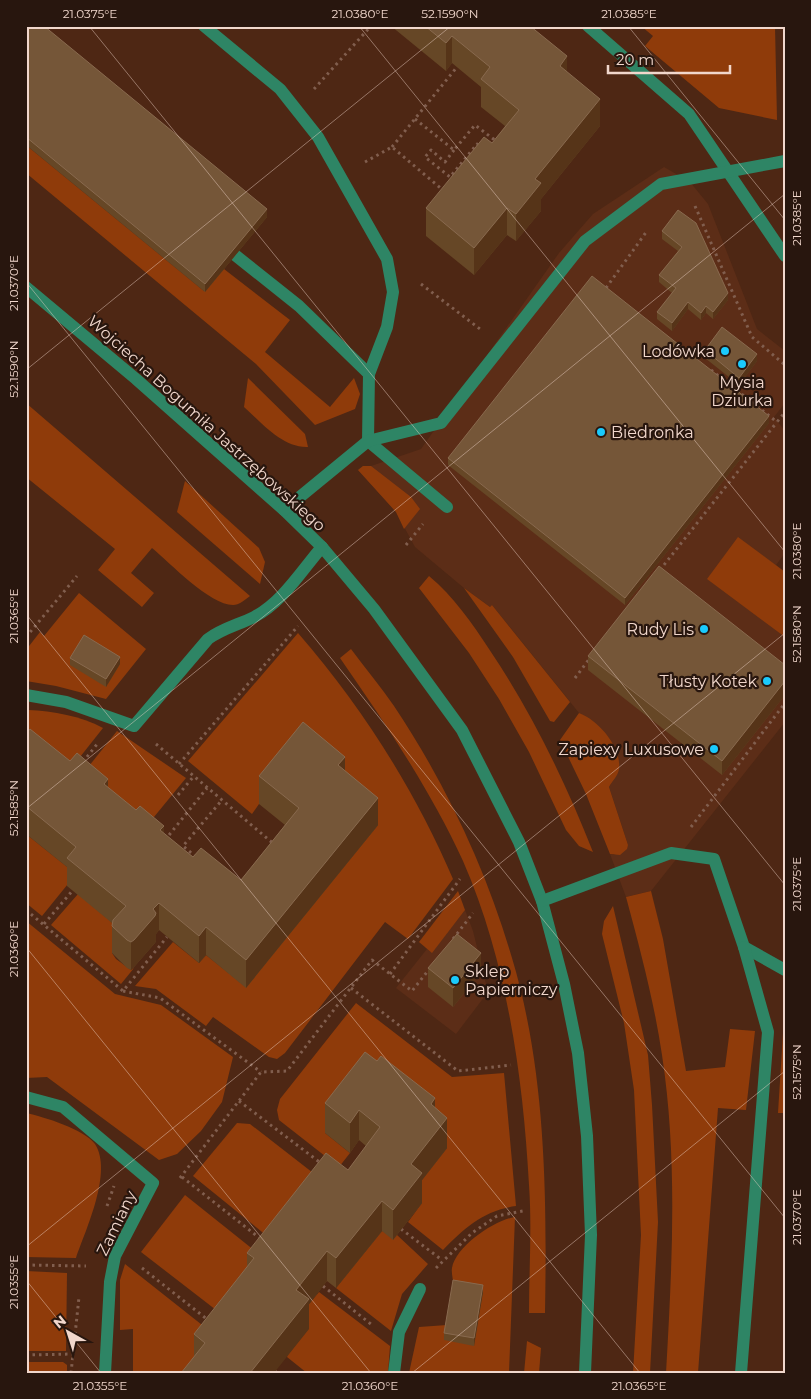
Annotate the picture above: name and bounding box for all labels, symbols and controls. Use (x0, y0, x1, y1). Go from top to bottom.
text: 21.0375°E (63, 6, 117, 21)
text: 21.0380°E (332, 6, 388, 21)
text: 52.1590°N (421, 6, 479, 21)
text: 21.0385°E (601, 6, 657, 21)
scale bar (608, 42, 731, 74)
text: 20 m (616, 50, 654, 69)
text: 21.0385°E (789, 190, 804, 246)
text: 21.0370°E (6, 255, 21, 311)
street label: Wojciecha Bogumiła Jastrzębowskiego (84, 311, 329, 535)
text: 52.1590°N (6, 340, 21, 398)
place label: Lodówka (642, 342, 715, 361)
marker: Lodówka (719, 345, 731, 357)
marker: Mysia Dziurka (736, 358, 748, 370)
place label: Mysia Dziurka (711, 373, 773, 410)
place label: Biedronka (611, 423, 694, 442)
marker: Biedronka (595, 426, 607, 438)
text: 21.0380°E (789, 523, 804, 579)
text: 21.0365°E (6, 588, 21, 644)
text: 52.1580°N (789, 605, 804, 663)
place label: Rudy Lis (627, 620, 694, 639)
marker: Rudy Lis (698, 623, 710, 635)
place label: Tłusty Kotek (660, 672, 757, 691)
marker: Tłusty Kotek (761, 675, 773, 687)
place label: Zapiexy Luxusowe (558, 740, 704, 759)
marker: Zapiexy Luxusowe (708, 743, 720, 755)
text: 52.1585°N (6, 780, 21, 836)
text: 21.0375°E (789, 857, 804, 911)
text: 21.0360°E (6, 921, 21, 977)
place label: Sklep Papierniczy (465, 962, 558, 999)
marker: Sklep Papierniczy (449, 974, 461, 986)
text: 52.1575°N (789, 1044, 804, 1100)
street label: Zamiany (93, 1187, 140, 1259)
text: 21.0370°E (789, 1189, 804, 1245)
text: 21.0355°E (6, 1255, 21, 1309)
north arrow (42, 1306, 92, 1356)
text: N (50, 1311, 70, 1332)
text: 21.0355°E (73, 1378, 127, 1393)
text: 21.0360°E (342, 1378, 398, 1393)
text: 21.0365°E (611, 1378, 667, 1393)

